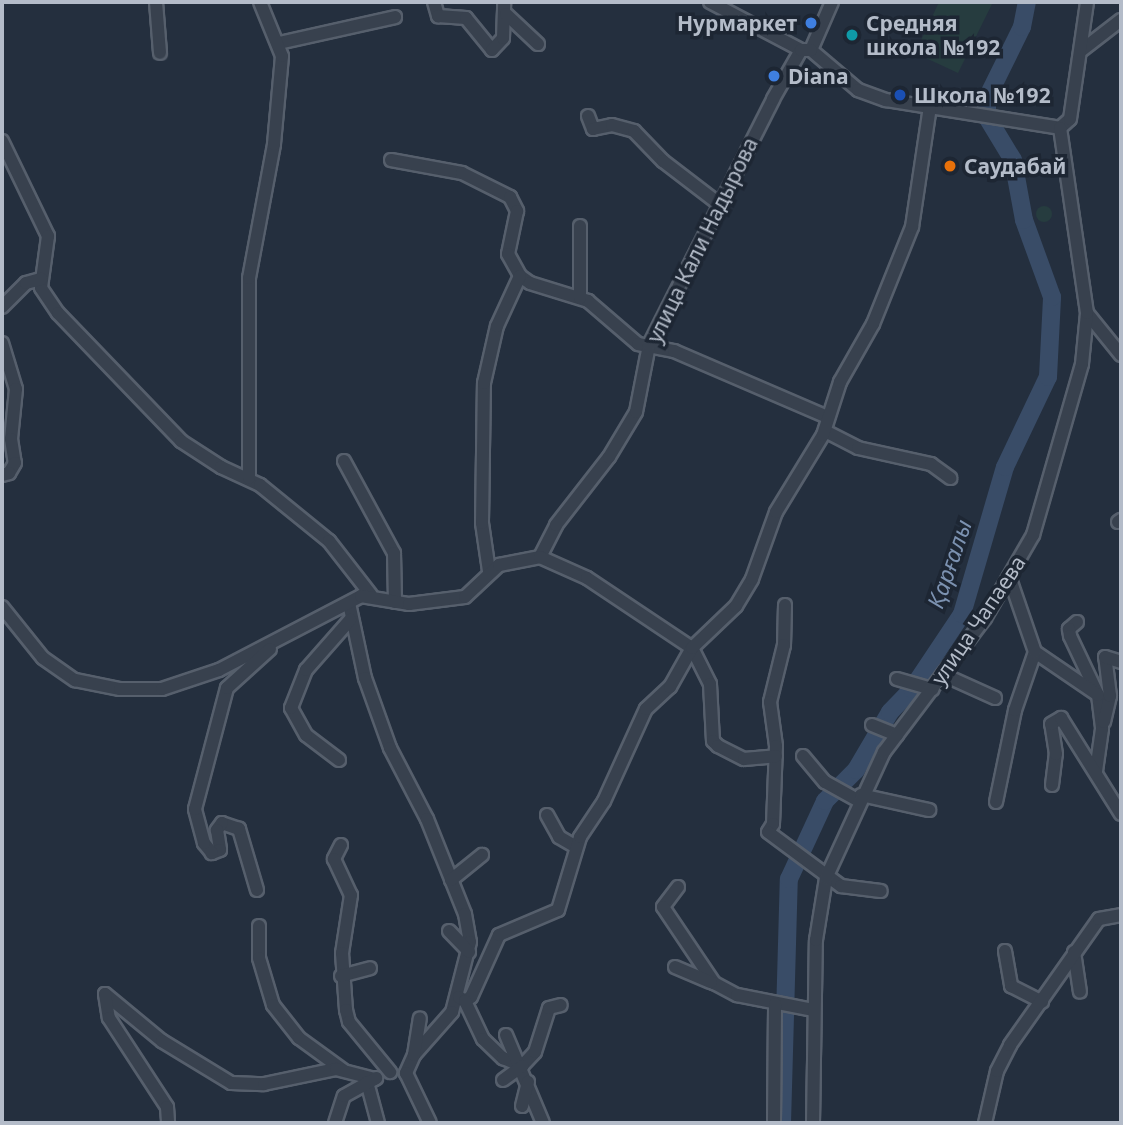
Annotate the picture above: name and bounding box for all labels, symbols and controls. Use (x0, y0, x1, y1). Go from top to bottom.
place label: Нурмаркет (677, 10, 797, 36)
place label: Средняя школа №192 (866, 10, 1000, 60)
marker: Нурмаркет (803, 15, 819, 31)
marker: Средняя школа №192 (844, 27, 860, 43)
place label: Diana (788, 63, 848, 89)
marker: Diana (766, 68, 782, 84)
place label: Школа №192 (914, 82, 1051, 108)
marker: Школа №192 (892, 87, 908, 103)
street label: улица Кали Надырова (641, 133, 763, 347)
place label: Саудабай (964, 153, 1066, 179)
marker: Саудабай (942, 158, 958, 174)
water label: Қарғалы (921, 516, 977, 612)
street label: улица Чапаева (926, 551, 1030, 689)

